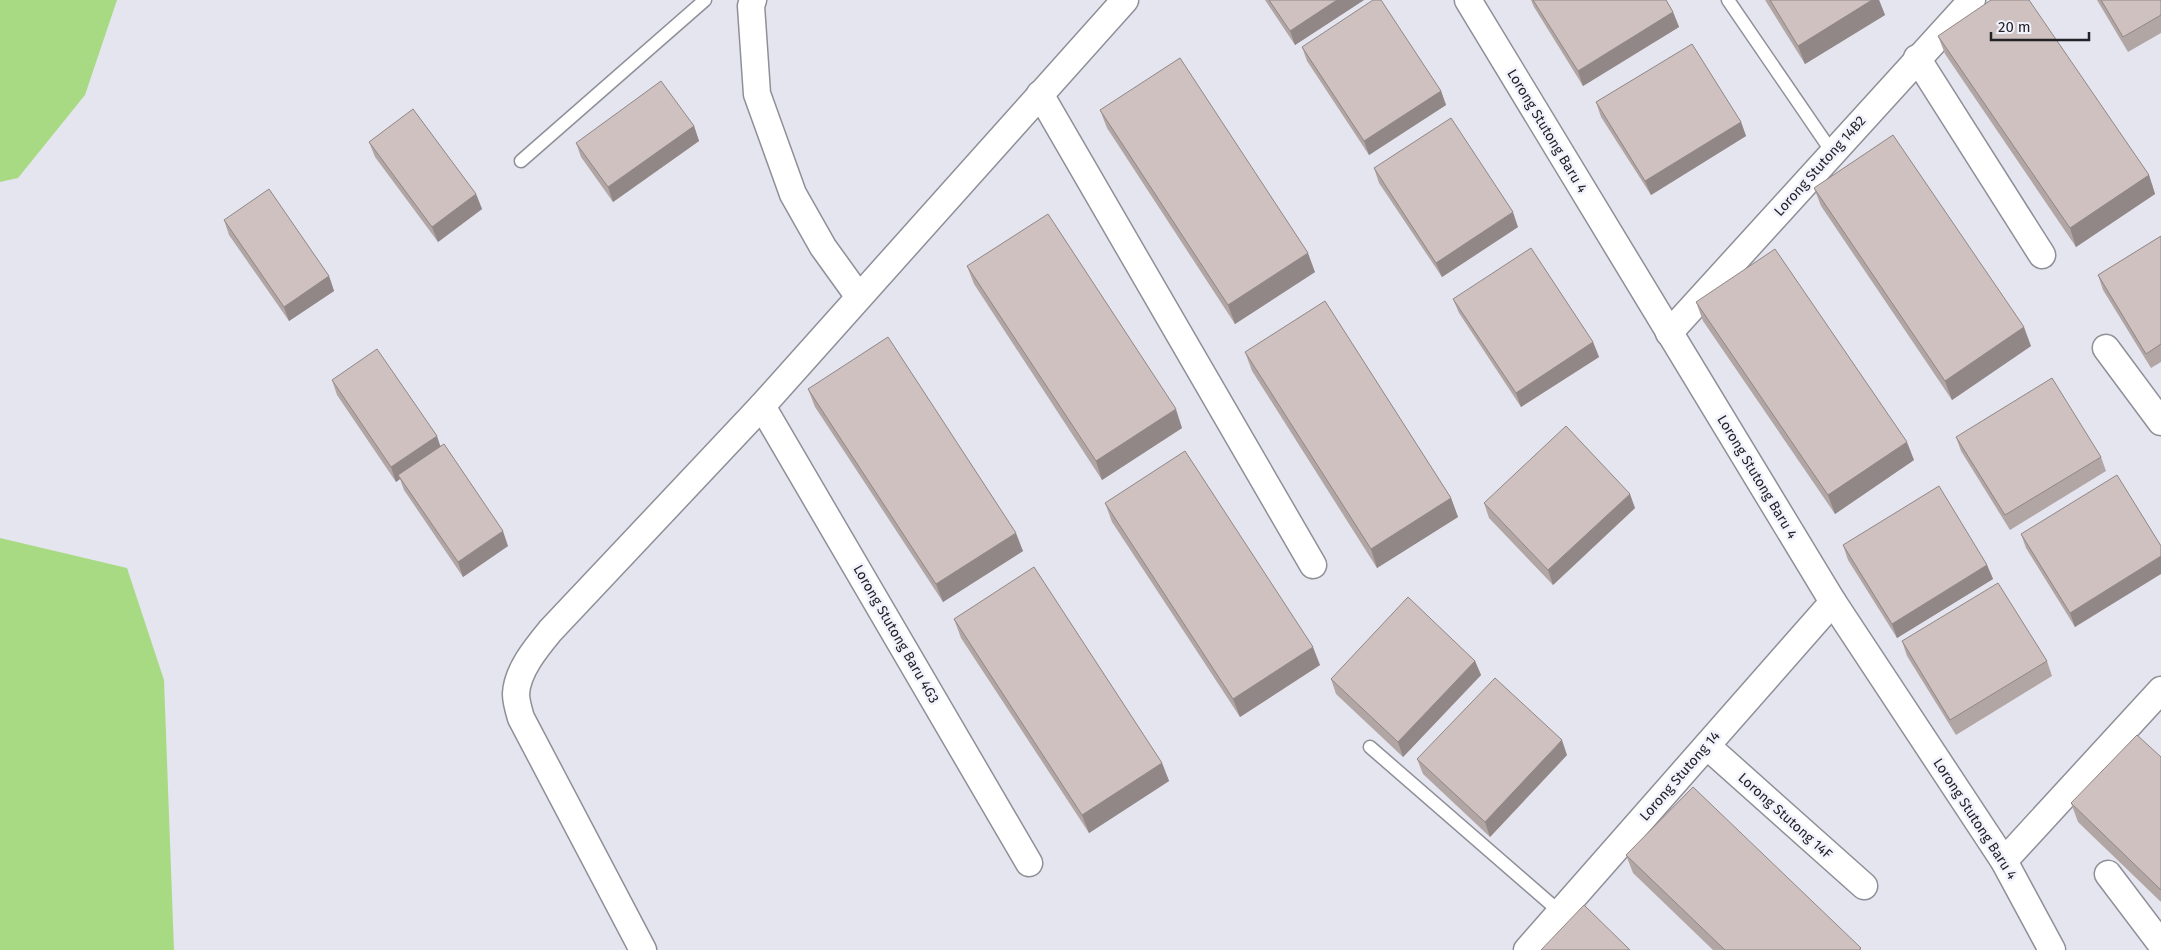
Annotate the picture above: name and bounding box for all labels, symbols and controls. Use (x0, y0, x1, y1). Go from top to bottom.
scale bar (1991, 10, 2088, 42)
text: 20 m (1998, 18, 2031, 36)
street label: Lorong Stutong Baru 4 (1503, 66, 1591, 196)
street label: Lorong Stutong 14B2 (1771, 112, 1869, 220)
street label: Lorong Stutong Baru 4 (1713, 412, 1801, 542)
street label: Lorong Stutong Baru 4G3 (849, 562, 943, 706)
street label: Lorong Stutong 14 (1636, 727, 1724, 824)
street label: Lorong Stutong Baru 4 (1929, 755, 2021, 883)
street label: Lorong Stutong 14F (1735, 769, 1836, 863)

